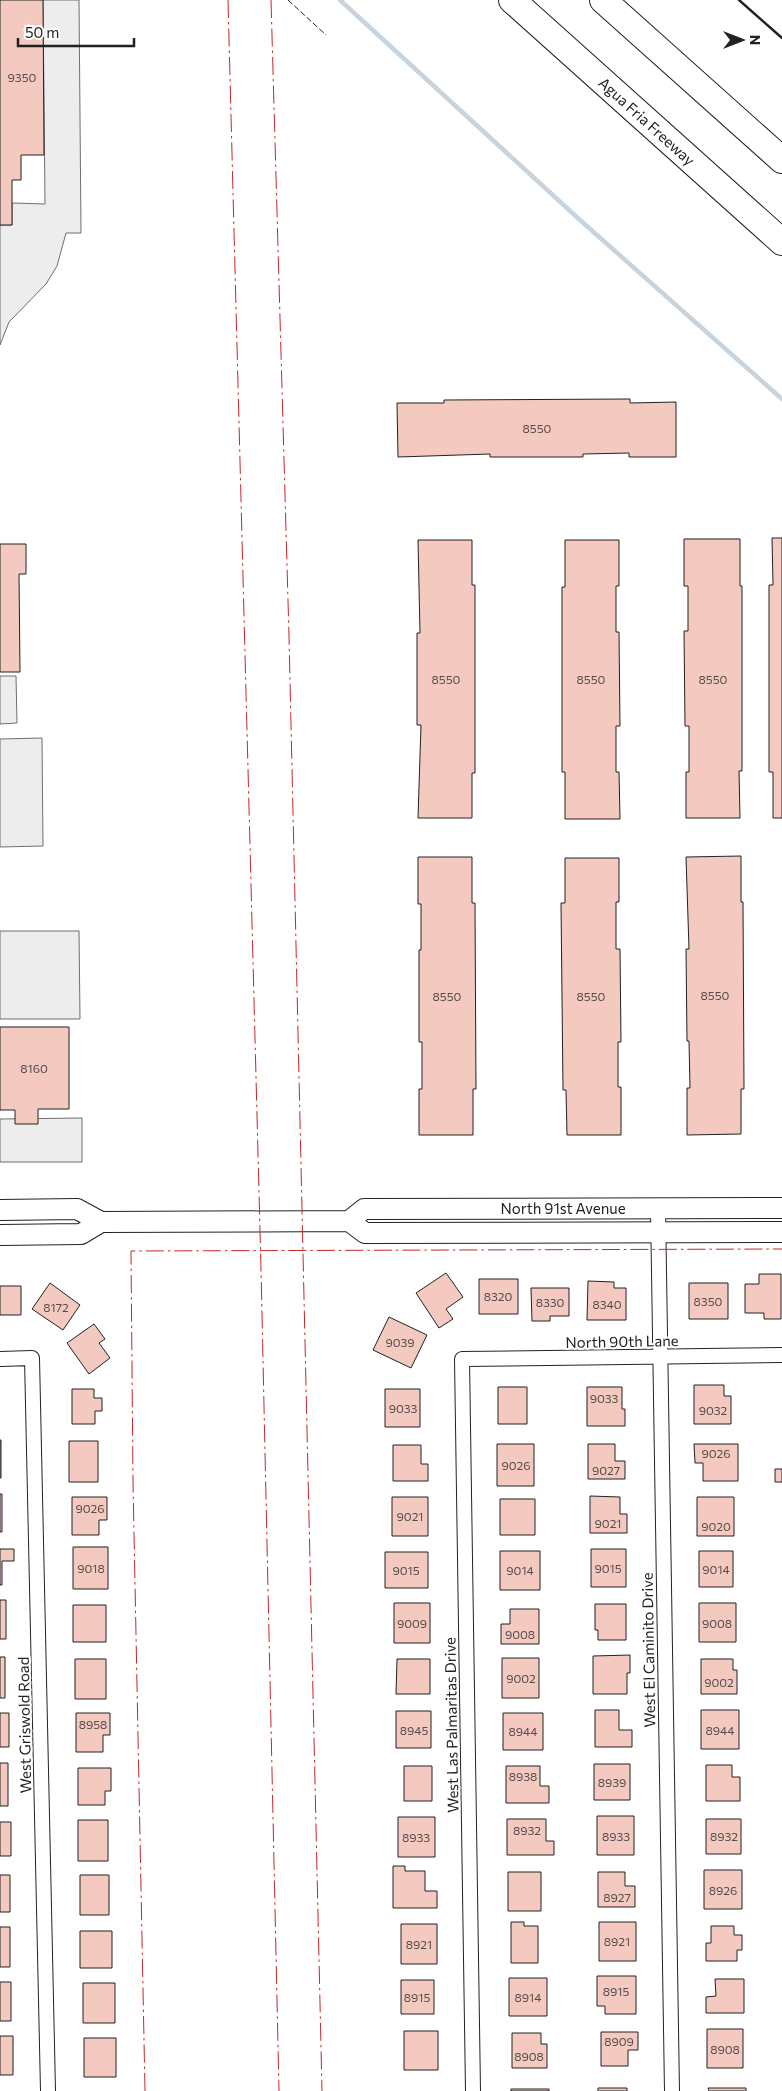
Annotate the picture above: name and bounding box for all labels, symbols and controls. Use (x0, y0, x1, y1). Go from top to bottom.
scale bar (18, 15, 134, 47)
north arrow (717, 15, 767, 65)
text: 50 m (25, 23, 59, 41)
text: N (747, 35, 764, 45)
house number: 9350 (8, 70, 37, 84)
street label: Agua Fria Freeway (595, 73, 699, 169)
house number: 8550 (523, 421, 552, 435)
house number: 8550 (432, 672, 461, 686)
house number: 8550 (577, 672, 606, 686)
house number: 8550 (699, 672, 728, 686)
house number: 8550 (701, 988, 730, 1002)
house number: 8550 (433, 989, 462, 1003)
house number: 8550 (577, 989, 606, 1003)
house number: 8160 (20, 1061, 48, 1075)
street label: North 91st Avenue (500, 1199, 626, 1217)
house number: 8320 (484, 1289, 512, 1303)
house number: 8350 (694, 1294, 723, 1308)
house number: 8330 (536, 1295, 565, 1309)
house number: 8340 (592, 1297, 622, 1311)
house number: 8172 (43, 1300, 69, 1314)
street label: North 90th Lane (565, 1331, 679, 1351)
house number: 9039 (385, 1335, 415, 1349)
house number: 9033 (590, 1391, 619, 1405)
house number: 9033 (389, 1401, 418, 1415)
house number: 9032 (699, 1403, 728, 1417)
house number: 9026 (702, 1446, 731, 1460)
house number: 9026 (502, 1458, 531, 1472)
house number: 9027 (592, 1463, 620, 1477)
house number: 9026 (76, 1501, 105, 1515)
house number: 9021 (397, 1509, 423, 1523)
house number: 9021 (595, 1516, 621, 1530)
house number: 9020 (701, 1519, 731, 1533)
house number: 9018 (77, 1561, 105, 1575)
house number: 9015 (594, 1561, 622, 1575)
house number: 9014 (702, 1562, 730, 1576)
house number: 9015 (392, 1563, 420, 1577)
house number: 9014 (506, 1563, 534, 1577)
street label: West El Caminito Drive (638, 1572, 658, 1728)
house number: 9009 (397, 1616, 427, 1630)
house number: 9008 (702, 1616, 732, 1630)
house number: 9008 (505, 1627, 535, 1641)
street label: West Las Palmaritas Drive (440, 1637, 462, 1813)
street label: West Griswold Road (14, 1657, 34, 1793)
house number: 9002 (506, 1671, 536, 1685)
house number: 9002 (704, 1675, 734, 1689)
house number: 8958 (79, 1717, 107, 1731)
house number: 8945 (400, 1723, 428, 1737)
house number: 8944 (706, 1723, 734, 1737)
house number: 8944 (509, 1724, 537, 1738)
house number: 8938 (509, 1769, 537, 1783)
house number: 8939 (598, 1775, 626, 1789)
house number: 8932 (513, 1823, 541, 1837)
house number: 8933 (602, 1829, 630, 1843)
house number: 8932 (710, 1829, 738, 1843)
house number: 8933 (402, 1830, 430, 1844)
house number: 8926 (709, 1883, 737, 1897)
house number: 8927 (603, 1890, 631, 1904)
house number: 8921 (604, 1934, 630, 1948)
house number: 8921 (406, 1937, 432, 1951)
house number: 8915 (603, 1984, 629, 1998)
house number: 8915 (404, 1990, 430, 2004)
house number: 8914 (515, 1990, 541, 2004)
house number: 8909 (604, 2034, 634, 2048)
house number: 8908 (710, 2042, 740, 2056)
house number: 8908 (514, 2049, 544, 2063)

